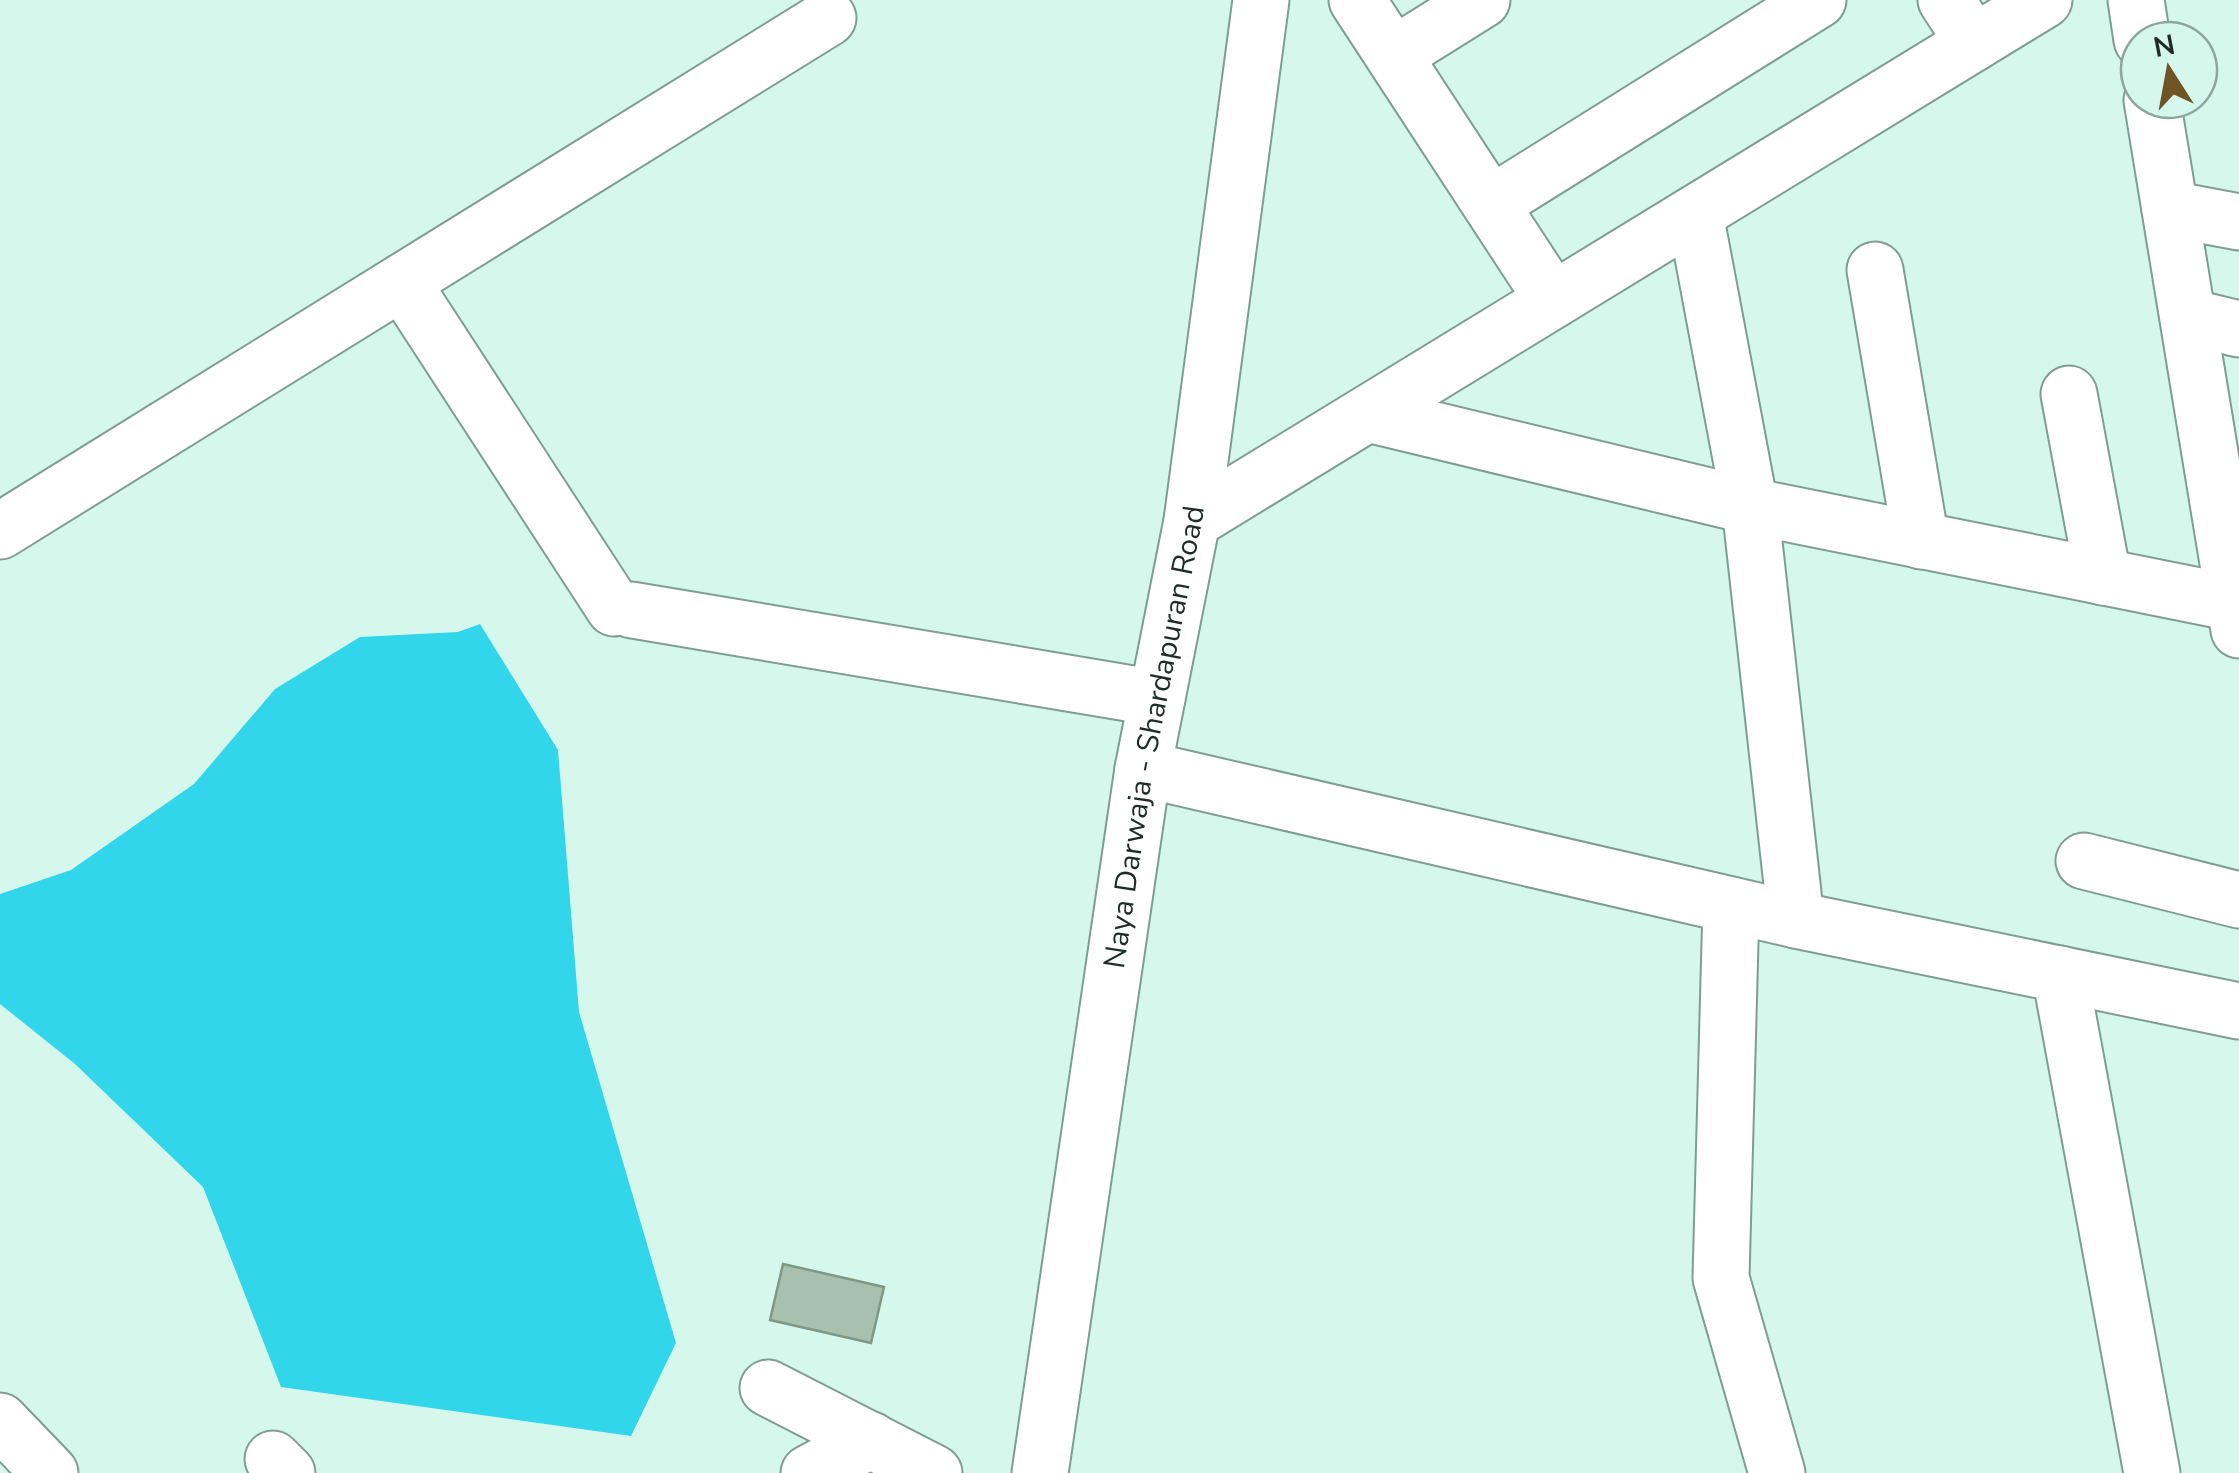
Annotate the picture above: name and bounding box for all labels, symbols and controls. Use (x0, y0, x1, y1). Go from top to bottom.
north arrow (2119, 20, 2219, 120)
text: N (2151, 26, 2178, 67)
street label: Naya Darwaja - Shardapuran Road (1094, 503, 1215, 971)

